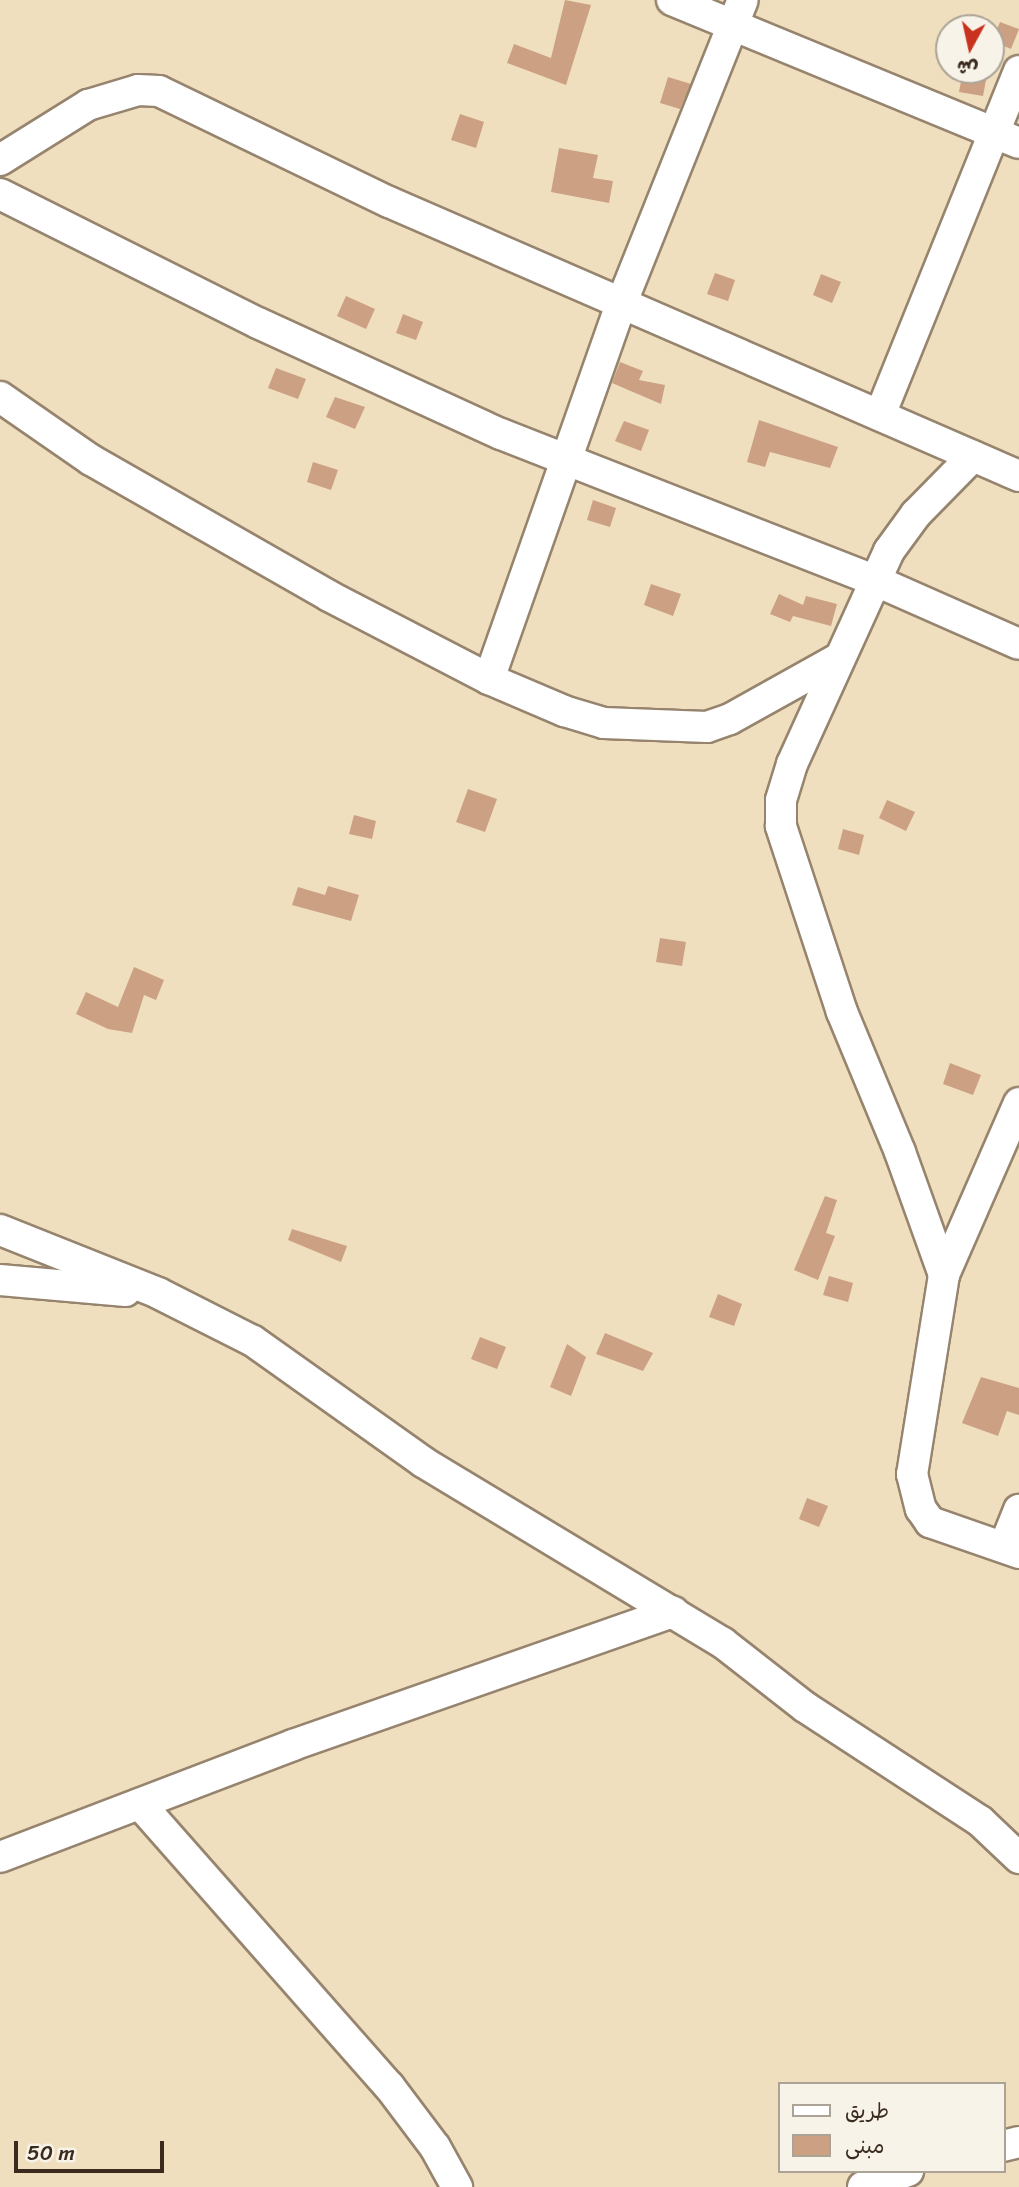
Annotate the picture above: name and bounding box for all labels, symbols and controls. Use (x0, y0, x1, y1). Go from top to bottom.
north arrow (935, 14, 1005, 84)
text: ش (955, 51, 980, 86)
legend (778, 2082, 1005, 2173)
text: طريق (845, 2092, 889, 2130)
text: مبنى (845, 2127, 884, 2165)
scale bar (18, 2128, 168, 2172)
text: 50 m (27, 2134, 75, 2172)

